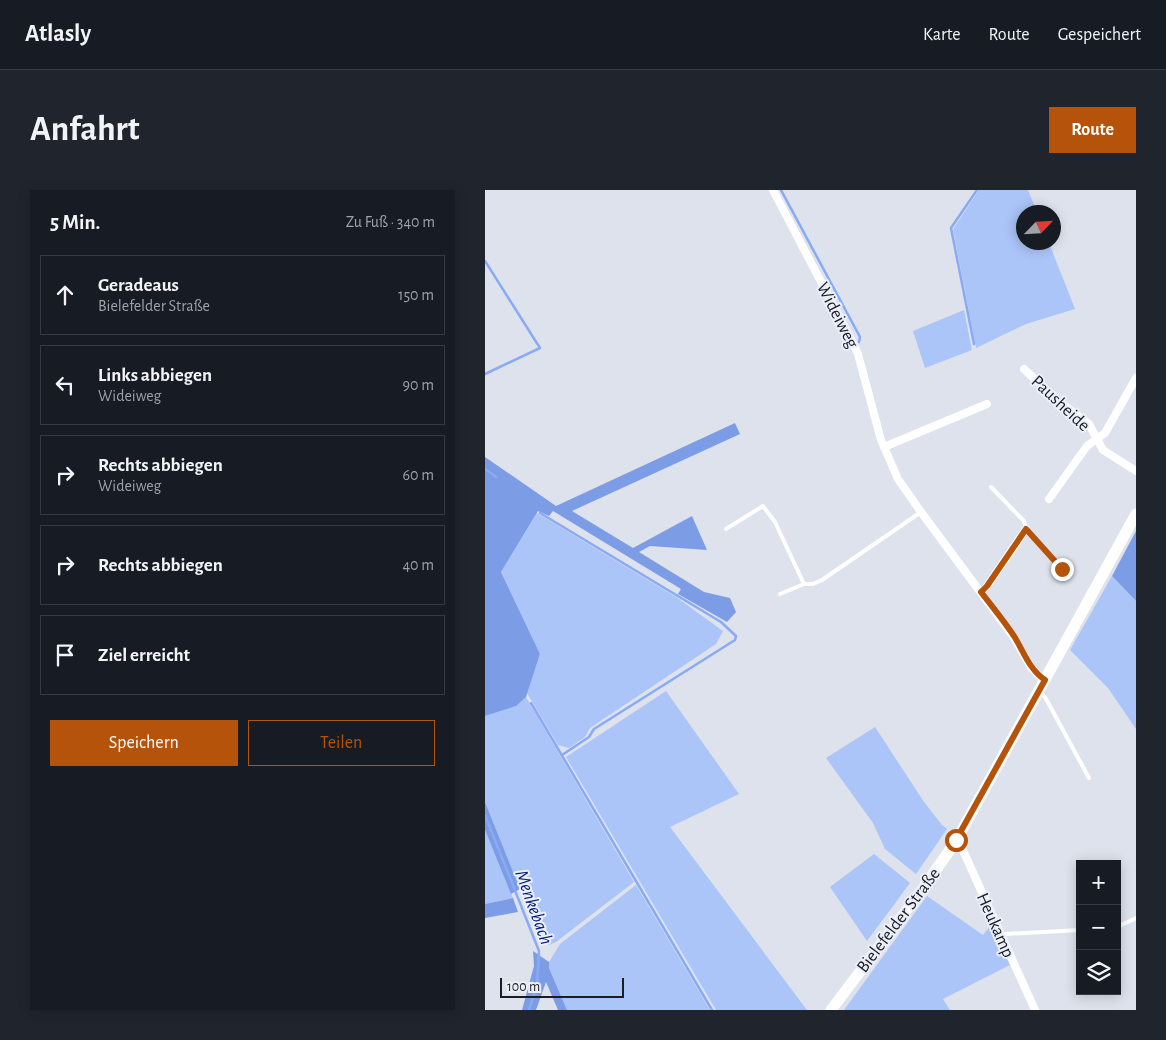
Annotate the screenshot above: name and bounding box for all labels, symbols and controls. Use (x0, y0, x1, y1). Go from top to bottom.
text: Atlasly (25, 22, 91, 46)
text: Karte (923, 26, 960, 44)
text: Route (988, 26, 1030, 44)
text: Gespeichert (1058, 26, 1141, 44)
button: Route (1049, 107, 1136, 153)
text: Anfahrt (30, 112, 140, 147)
north arrow (1016, 205, 1061, 250)
text: 5 Min. (50, 212, 100, 233)
text: Zu Fuß · 340 m (346, 214, 435, 230)
text: Geradeaus (98, 276, 179, 295)
street label: Wideiweg (813, 280, 861, 351)
icon: ahead (51, 281, 79, 309)
text: 150 m (398, 287, 434, 303)
text: Bielefelder Straße (98, 298, 210, 314)
text: Links abbiegen (98, 366, 212, 385)
icon: left (51, 371, 79, 399)
street label: Pausheide (1028, 372, 1093, 435)
text: 90 m (403, 377, 434, 393)
text: Wideiweg (98, 388, 161, 404)
text: Rechts abbiegen (98, 456, 223, 475)
icon: right (51, 461, 79, 489)
text: 60 m (403, 467, 434, 483)
text: Wideiweg (98, 478, 161, 494)
icon: right (51, 551, 79, 579)
text: Rechts abbiegen (98, 556, 223, 575)
text: 40 m (402, 557, 434, 573)
route end (1051, 558, 1074, 581)
icon: arrive (51, 641, 79, 669)
text: Ziel erreicht (98, 646, 190, 665)
button: Speichern (50, 720, 238, 766)
button: Teilen (248, 720, 435, 766)
route start (945, 829, 968, 852)
map controls (1076, 860, 1121, 995)
button: + (1076, 860, 1121, 905)
street label: Bielefelder Straße (854, 865, 944, 976)
water label: Menkebach (511, 868, 556, 947)
street label: Heukamp (973, 890, 1017, 961)
button: − (1076, 905, 1121, 950)
button: layers (1076, 950, 1121, 995)
scale bar (500, 975, 624, 998)
text: 100 m (507, 980, 540, 994)

